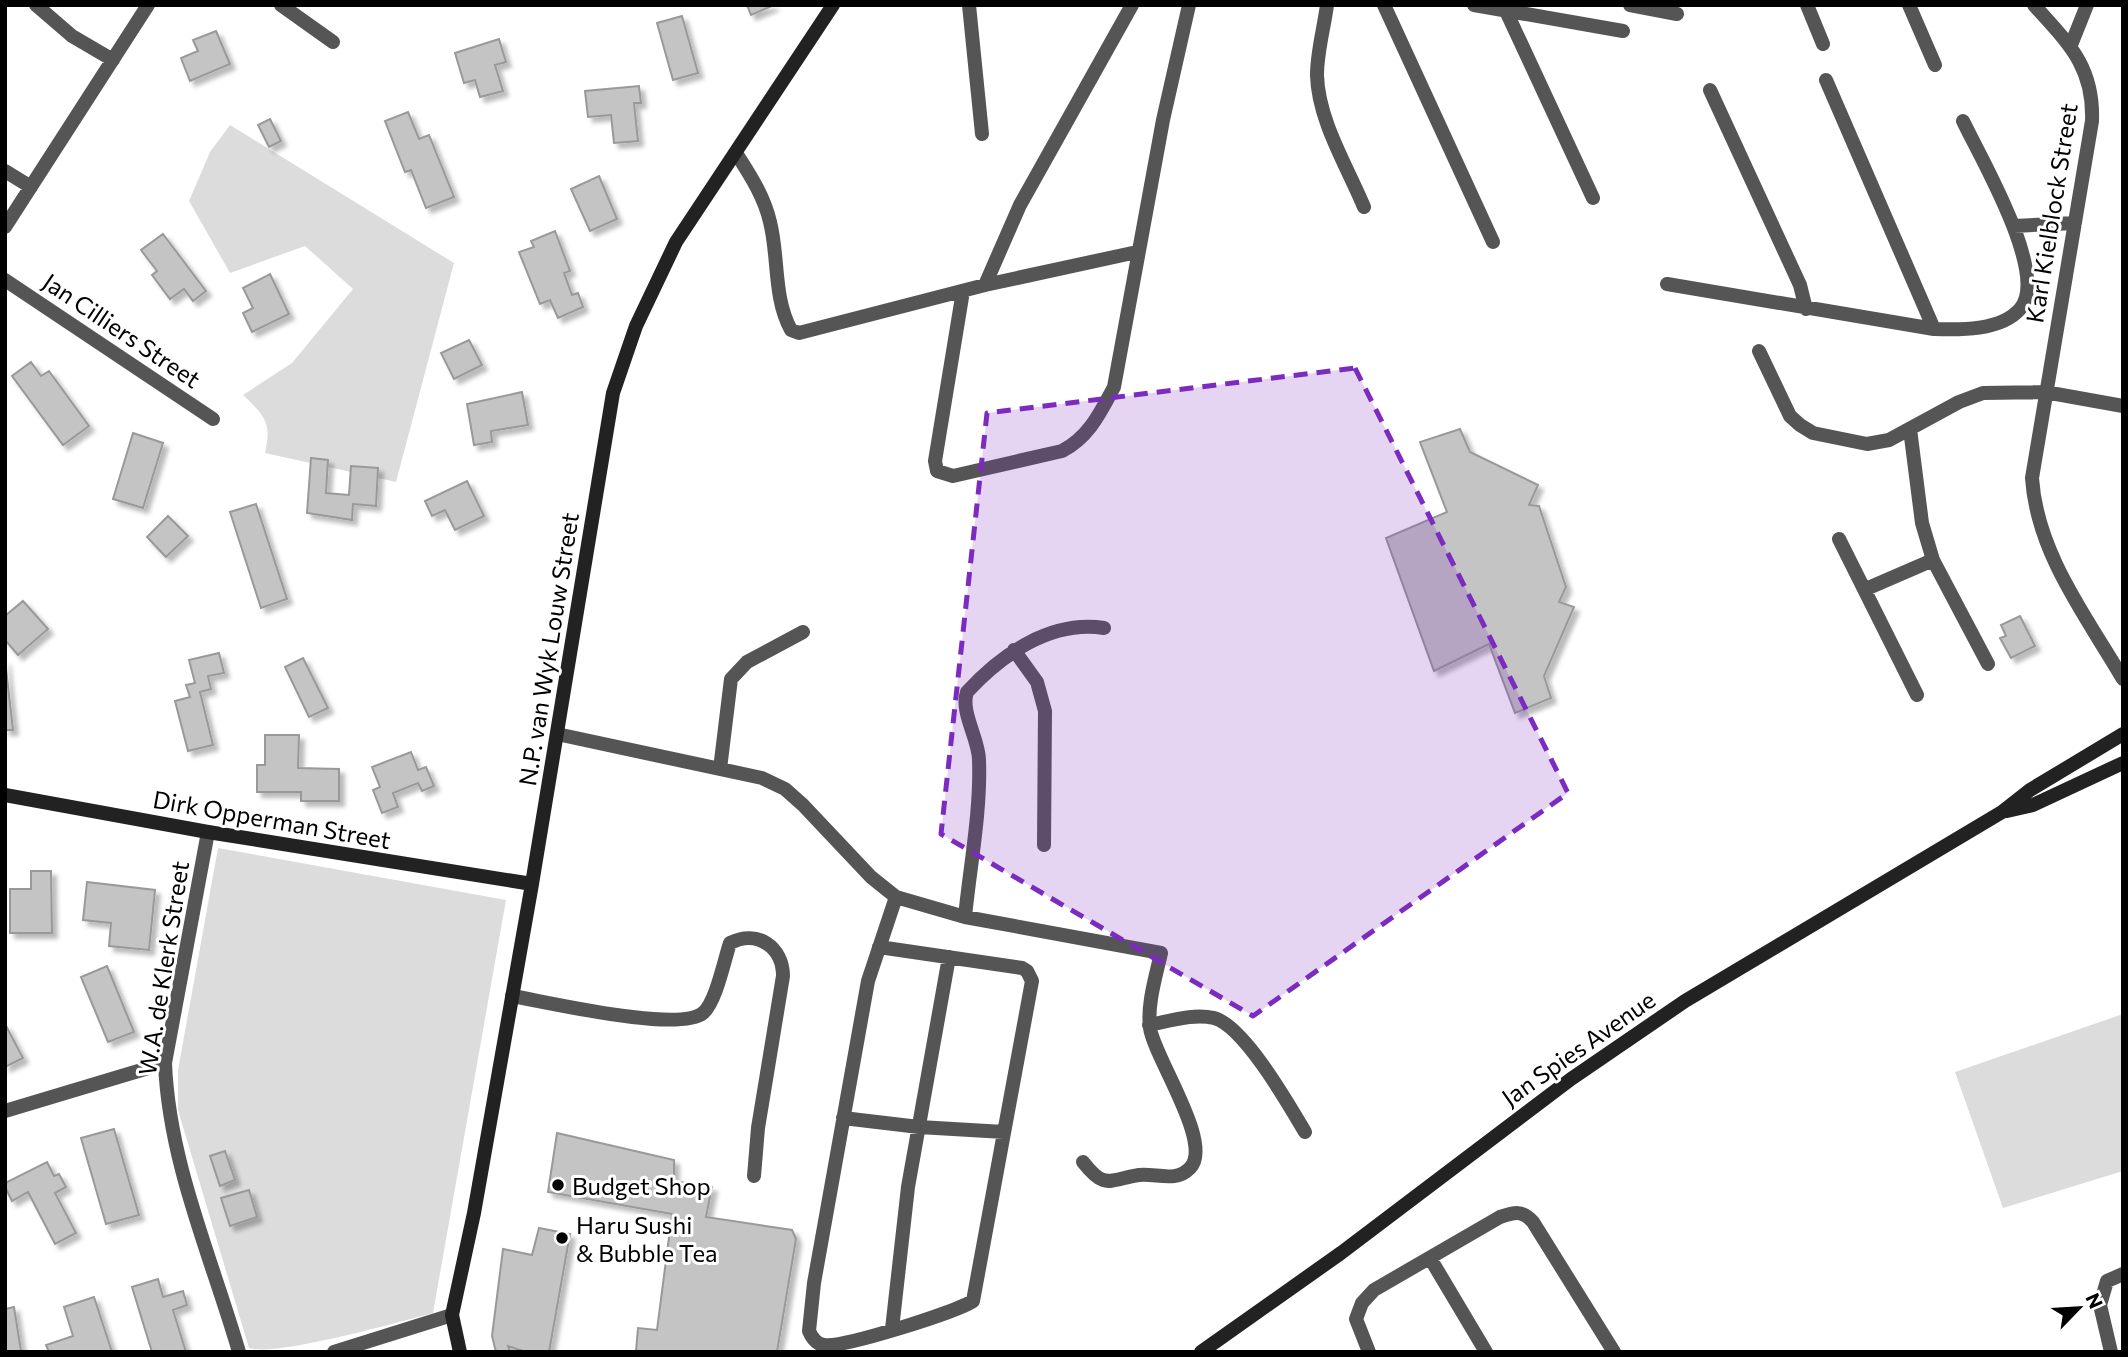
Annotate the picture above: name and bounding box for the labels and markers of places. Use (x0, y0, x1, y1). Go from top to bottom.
place label: Budget Shop (572, 1171, 711, 1200)
marker: Budget Shop (550, 1177, 566, 1193)
place label: Haru Sushi & Bubble Tea (576, 1210, 718, 1267)
marker: Haru Sushi & Bubble Tea (554, 1230, 570, 1246)

